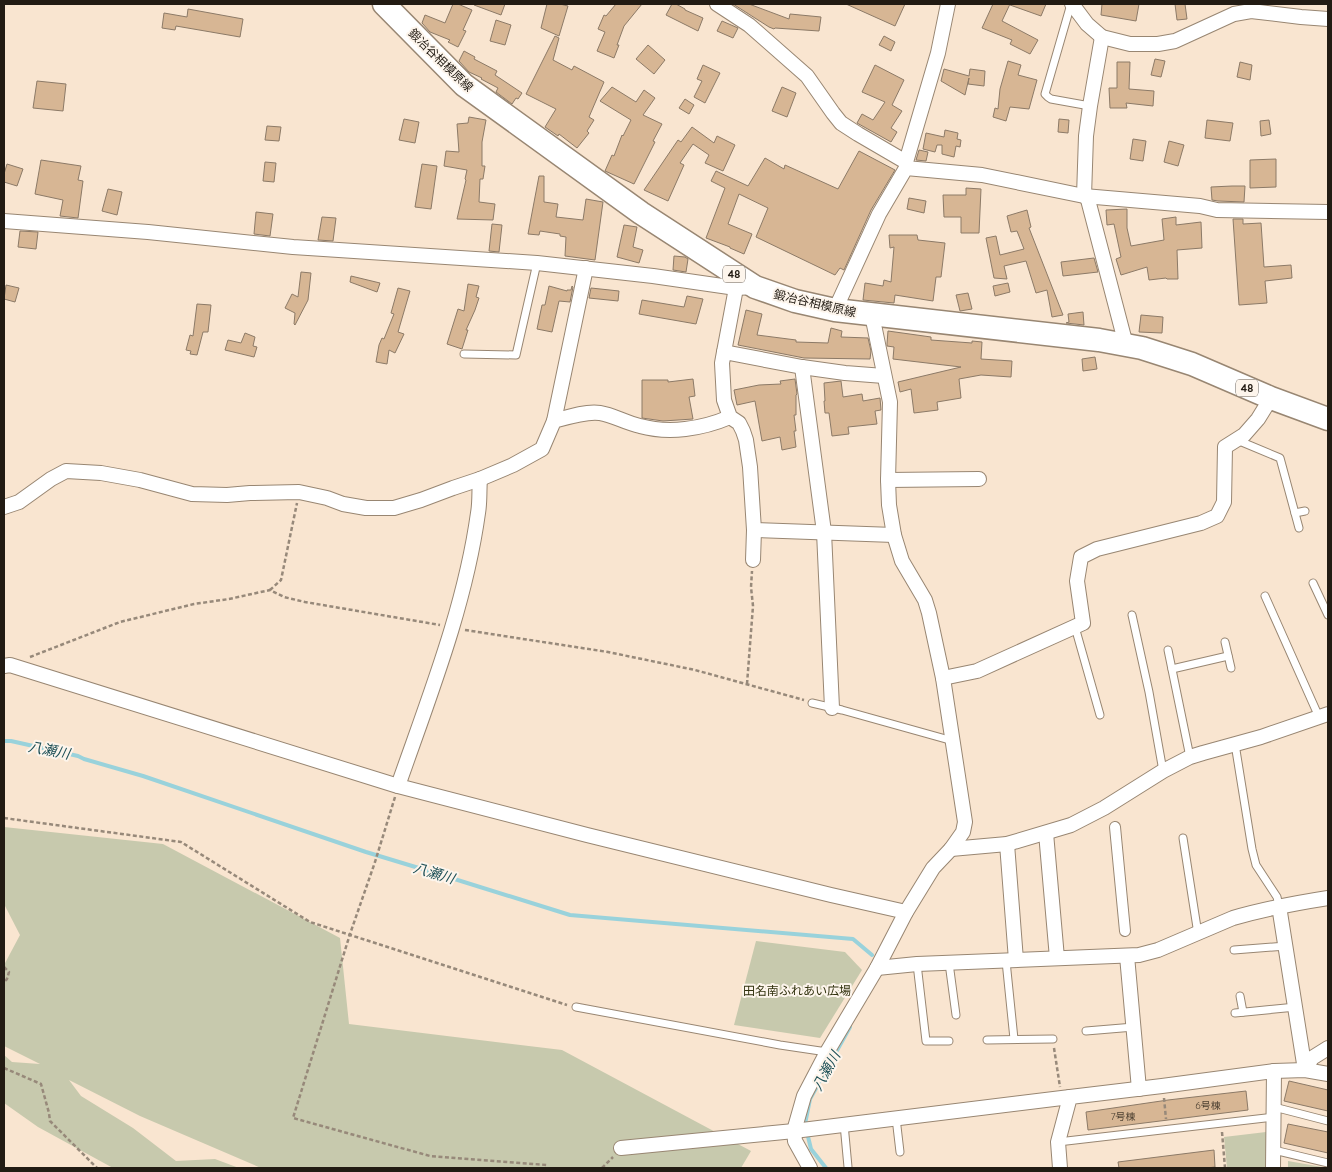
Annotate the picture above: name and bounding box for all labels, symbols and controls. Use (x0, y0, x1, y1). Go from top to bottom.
street label: 鍛冶谷相模原線 (406, 25, 476, 95)
road number: 48 (723, 266, 745, 282)
street label: 鍛冶谷相模原線 (772, 286, 858, 320)
road number: 48 (1236, 379, 1258, 396)
water label: 八瀬川 (27, 737, 73, 763)
water label: 八瀬川 (411, 858, 459, 888)
park label: 田名南ふれあい広場 (743, 983, 851, 998)
water label: 八瀬川 (808, 1047, 845, 1094)
house number: 6号棟 (1195, 1099, 1221, 1112)
house number: 7号棟 (1110, 1110, 1136, 1123)

